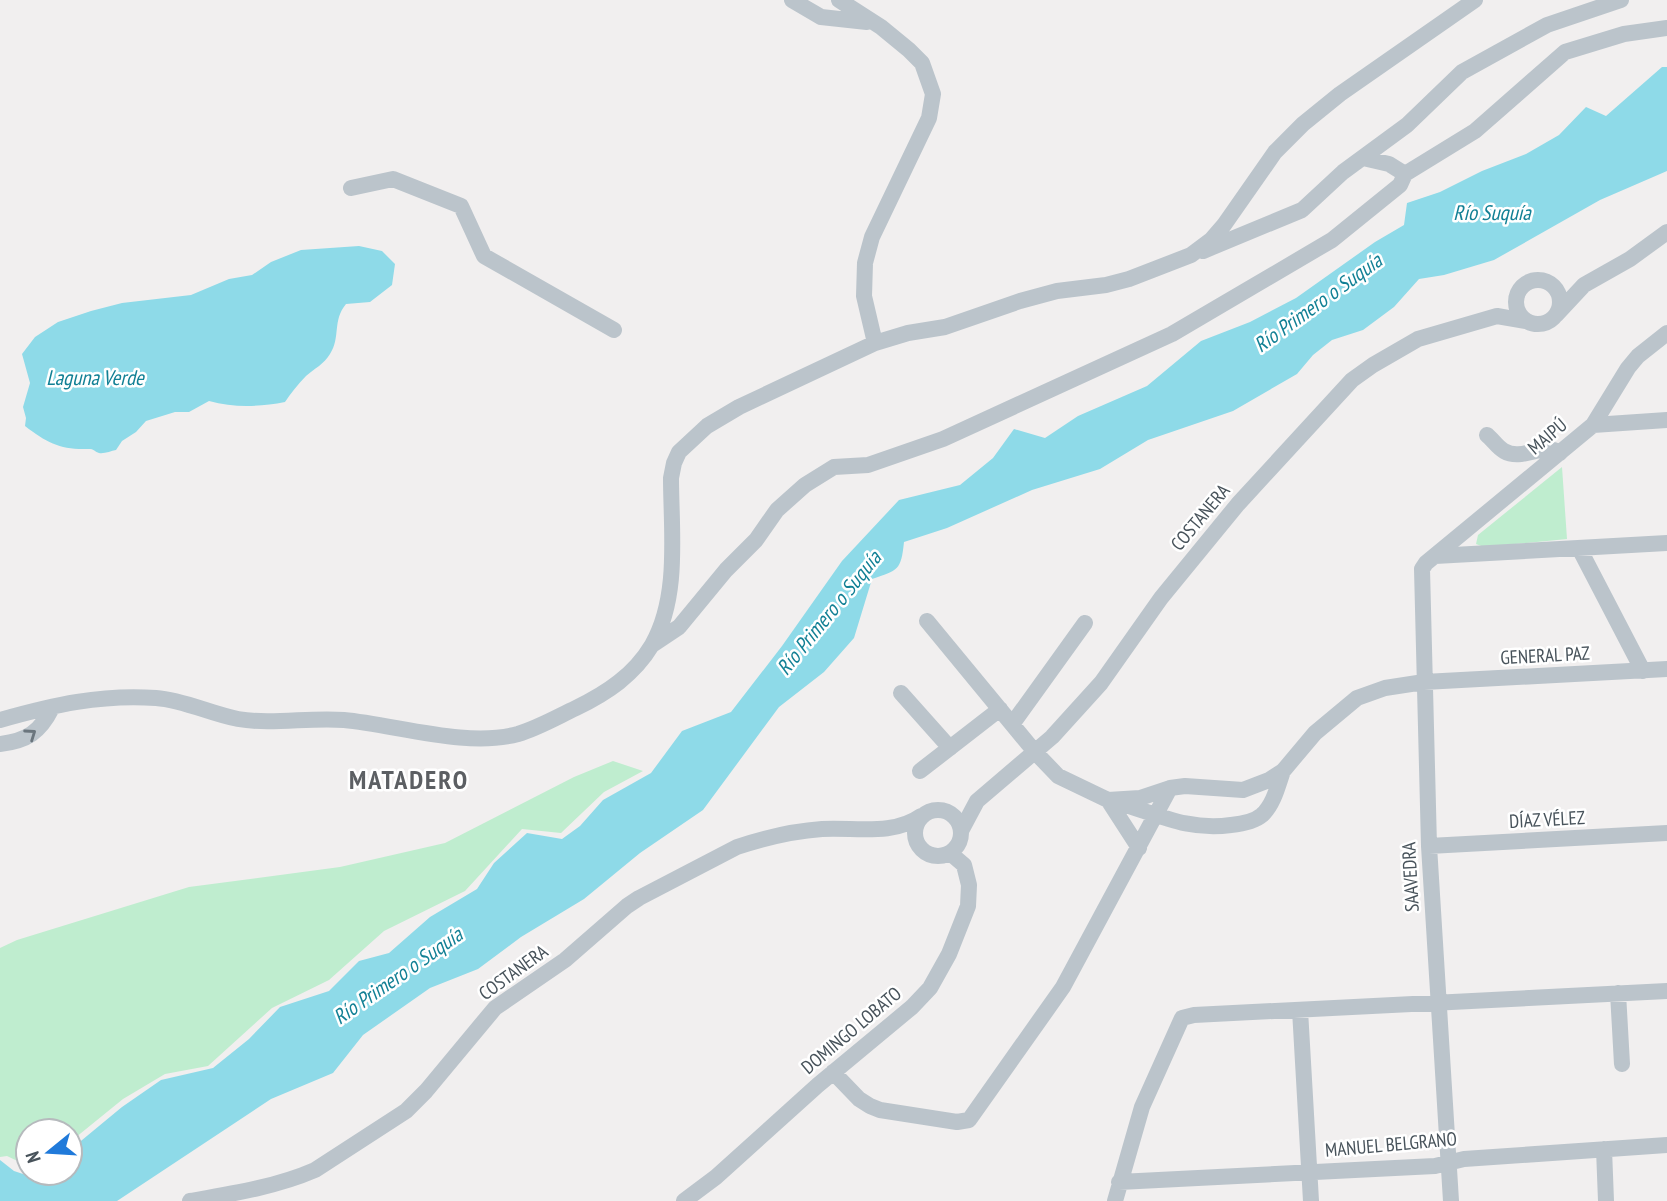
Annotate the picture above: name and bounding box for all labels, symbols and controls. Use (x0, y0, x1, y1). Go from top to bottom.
water label: Río Suquía (1453, 199, 1532, 226)
water label: Río Primero o Suquía (1248, 246, 1388, 358)
water label: Laguna Verde (46, 364, 145, 391)
street label: MAIPÚ (1522, 413, 1572, 459)
street label: COSTANERA (1165, 479, 1235, 555)
water label: Río Primero o Suquía (770, 544, 888, 680)
street label: GENERAL PAZ (1500, 641, 1590, 669)
one-way arrow (23, 729, 36, 742)
district label: MATADERO (349, 763, 469, 796)
street label: DÍAZ VÉLEZ (1509, 805, 1585, 833)
street label: SAAVEDRA (1396, 841, 1424, 913)
water label: Río Primero o Suquía (328, 920, 469, 1030)
street label: COSTANERA (474, 939, 552, 1005)
street label: DOMINGO LOBATO (796, 981, 906, 1079)
north arrow (14, 1117, 84, 1187)
street label: MANUEL BELGRANO (1324, 1126, 1458, 1162)
text: N (20, 1149, 46, 1166)

